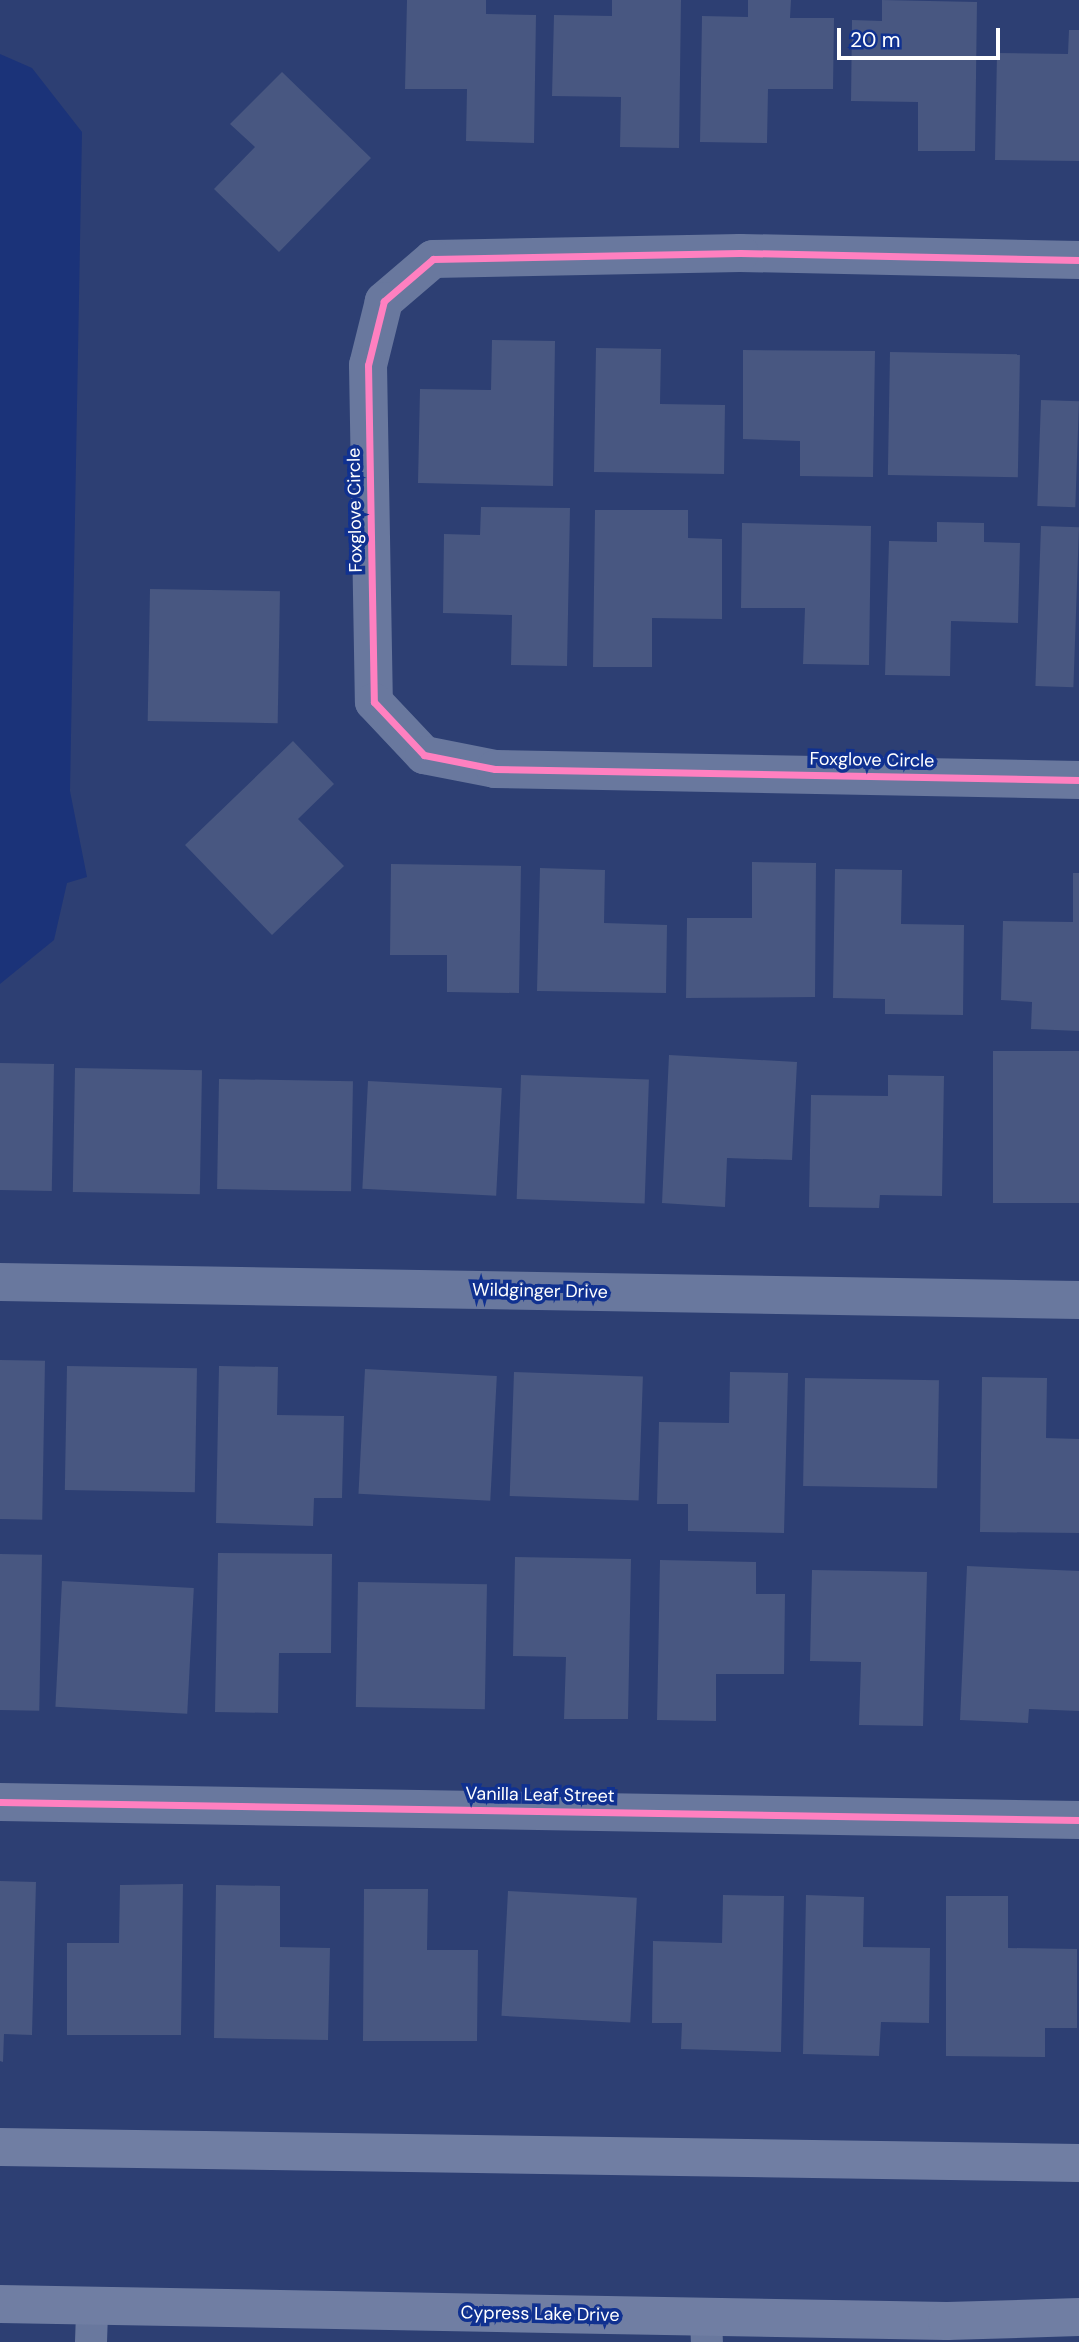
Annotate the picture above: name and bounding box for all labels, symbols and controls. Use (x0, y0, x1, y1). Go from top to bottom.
scale bar (841, 14, 1004, 58)
text: 20 m (850, 26, 901, 54)
street label: Foxglove Circle (343, 447, 367, 573)
street label: Foxglove Circle (809, 748, 935, 772)
street label: Wildginger Drive (472, 1279, 608, 1303)
street label: Vanilla Leaf Street (465, 1783, 615, 1807)
street label: Cypress Lake Drive (460, 2302, 620, 2326)

